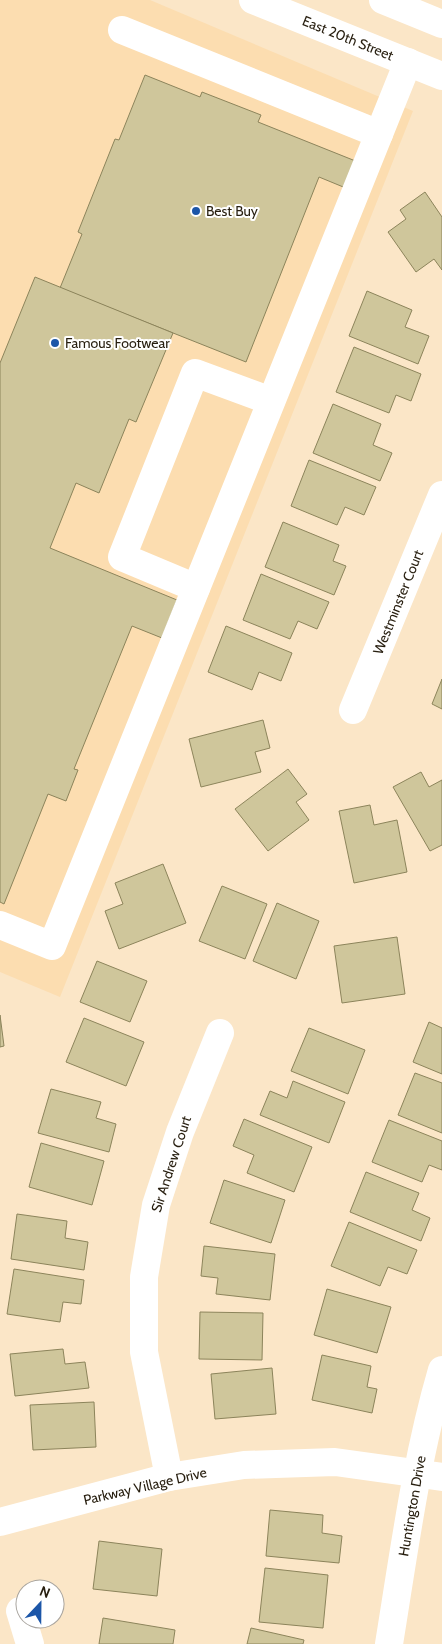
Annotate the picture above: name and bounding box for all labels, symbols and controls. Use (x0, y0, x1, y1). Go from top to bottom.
street label: East 20th Street (300, 12, 396, 65)
place label: Best Buy (206, 202, 258, 220)
marker: Best Buy (190, 205, 202, 217)
place label: Famous Footwear (65, 334, 170, 352)
marker: Famous Footwear (49, 337, 61, 349)
street label: Westminster Court (369, 547, 427, 657)
street label: Sir Andrew Court (147, 1113, 195, 1214)
street label: Huntington Drive (394, 1454, 430, 1558)
street label: Parkway Village Drive (82, 1463, 208, 1509)
north arrow (15, 1579, 65, 1629)
text: N (37, 1582, 53, 1602)

